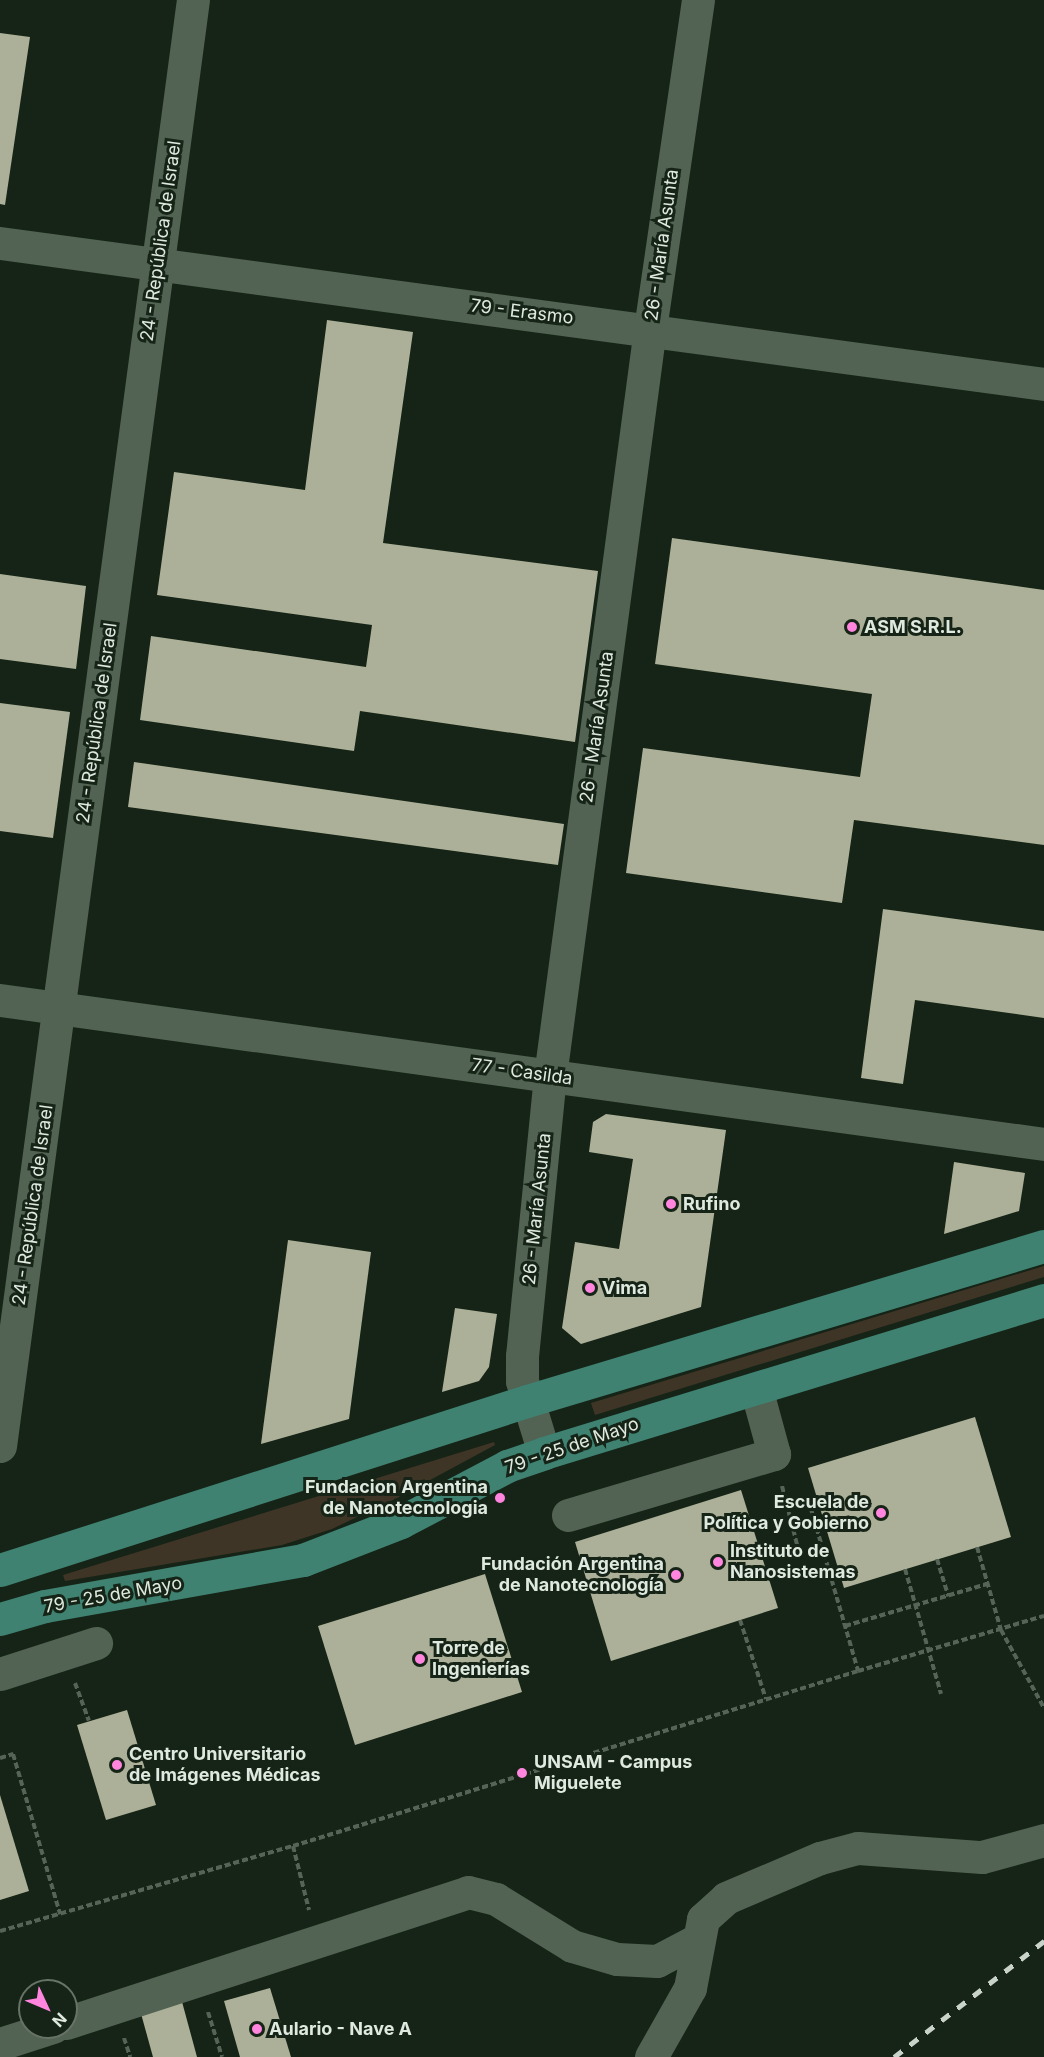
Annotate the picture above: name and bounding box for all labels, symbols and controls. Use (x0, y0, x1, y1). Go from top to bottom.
street label: 24 - República de Israel (136, 139, 186, 343)
street label: 26 - María Asunta (641, 168, 683, 322)
street label: 79 - Erasmo (469, 295, 575, 329)
place label: ASM S.R.L. (864, 616, 962, 638)
marker: ASM S.R.L. (845, 620, 859, 634)
street label: 24 - República de Israel (72, 621, 122, 825)
street label: 26 - María Asunta (576, 650, 618, 804)
street label: 77 - Casilda (470, 1054, 574, 1090)
street label: 24 - República de Israel (8, 1103, 58, 1307)
street label: 26 - María Asunta (518, 1132, 556, 1286)
place label: Rufino (683, 1193, 740, 1215)
marker: Rufino (664, 1197, 678, 1211)
place label: Vima (602, 1277, 647, 1299)
marker: Vima (583, 1281, 597, 1295)
street label: 79 - 25 de Mayo (502, 1413, 642, 1479)
place label: Fundacion Argentina de Nanotecnologia (305, 1477, 488, 1520)
marker: Fundacion Argentina de Nanotecnologia (493, 1491, 507, 1505)
place label: Escuela de Política y Gobierno (703, 1492, 869, 1534)
marker: Escuela de Política y Gobierno (874, 1506, 888, 1520)
place label: Instituto de Nanosistemas (730, 1541, 856, 1584)
place label: Fundación Argentina de Nanotecnología (481, 1554, 664, 1596)
marker: Instituto de Nanosistemas (711, 1555, 725, 1569)
marker: Fundación Argentina de Nanotecnología (669, 1568, 683, 1582)
street label: 79 - 25 de Mayo (42, 1572, 184, 1618)
place label: Torre de Ingenierías (432, 1638, 530, 1680)
marker: Torre de Ingenierías (413, 1652, 427, 1666)
place label: Centro Universitario de Imágenes Médicas (129, 1744, 321, 1786)
place label: UNSAM - Campus Miguelete (534, 1752, 692, 1794)
marker: Centro Universitario de Imágenes Médicas (110, 1758, 124, 1772)
marker: UNSAM - Campus Miguelete (515, 1766, 529, 1780)
north arrow (18, 1979, 78, 2039)
text: N (48, 2009, 71, 2031)
place label: Aulario - Nave A (269, 2018, 412, 2040)
marker: Aulario - Nave A (250, 2022, 264, 2036)

